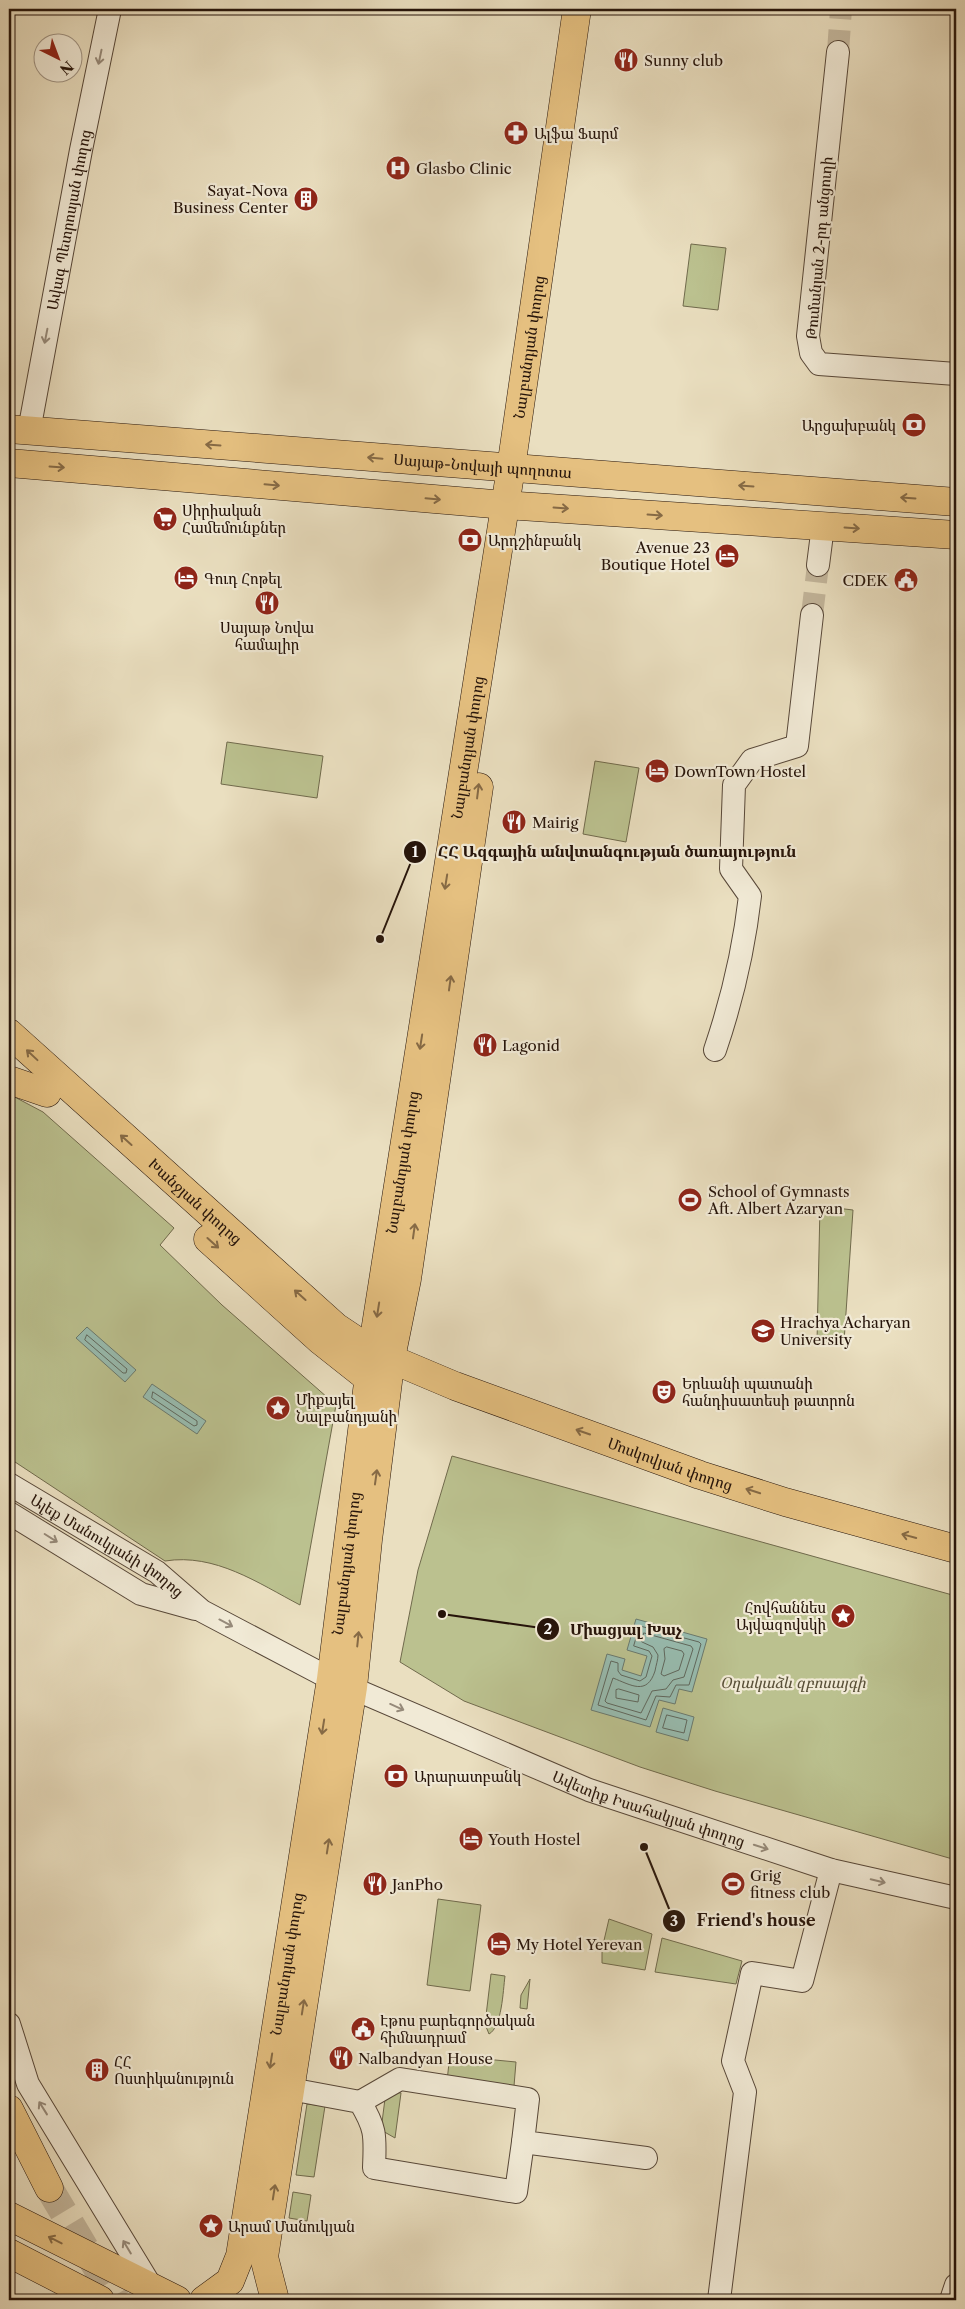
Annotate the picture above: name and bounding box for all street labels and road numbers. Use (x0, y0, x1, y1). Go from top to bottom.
street label: Ավագ Պետրոսյան փողոց (42, 127, 95, 312)
street label: Թումանյան 2-րդ անցուղի (802, 155, 837, 340)
street label: Նալբանդյան փողոց (509, 274, 548, 420)
street label: Սայաթ-Նովայի պողոտա (393, 449, 572, 482)
street label: Նալբանդյան փողոց (446, 675, 488, 820)
street label: Նալբանդյան փողոց (381, 1089, 422, 1235)
street label: Խանջյան փողոց (145, 1154, 246, 1248)
street label: Մոսկովյան փողոց (605, 1433, 735, 1494)
street label: Ալեք Մանուկյանի փողոց (27, 1490, 188, 1601)
street label: Նալբանդյան փողոց (327, 1490, 364, 1636)
street label: Ավետիք Իսահակյան փողոց (550, 1766, 748, 1850)
street label: Նալբանդյան փողոց (265, 1891, 307, 2036)

